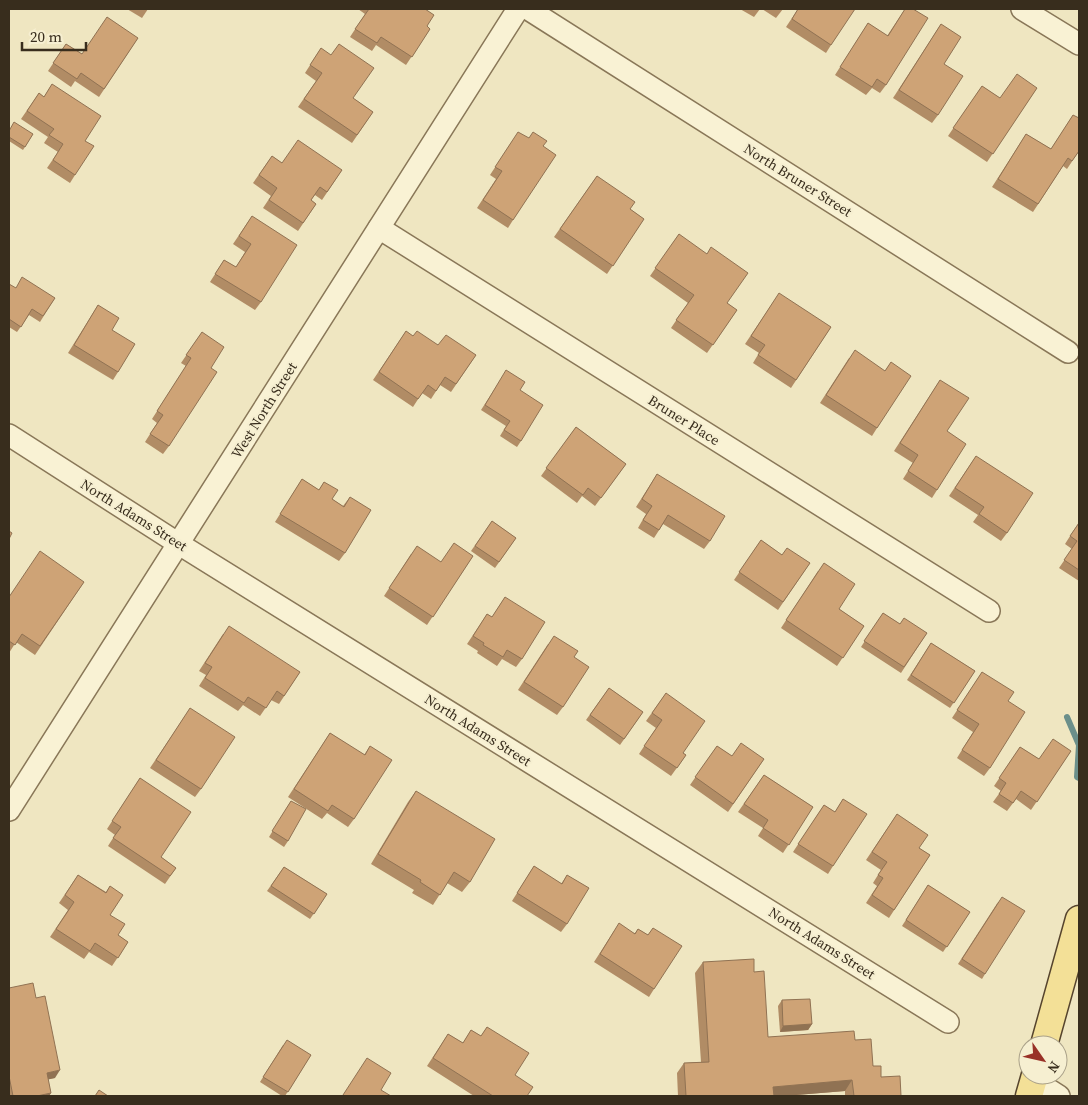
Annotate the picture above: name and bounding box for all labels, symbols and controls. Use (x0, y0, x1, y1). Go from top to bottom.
scale bar (22, 20, 86, 52)
text: 20 m (30, 26, 62, 47)
street label: North Bruner Street (740, 139, 856, 222)
street label: West North Street (226, 358, 302, 462)
street label: Bruner Place (644, 390, 724, 450)
street label: North Adams Street (77, 474, 192, 556)
street label: North Adams Street (421, 689, 536, 771)
street label: North Adams Street (765, 902, 880, 984)
north arrow (1018, 1035, 1068, 1085)
text: N (1043, 1057, 1065, 1077)

